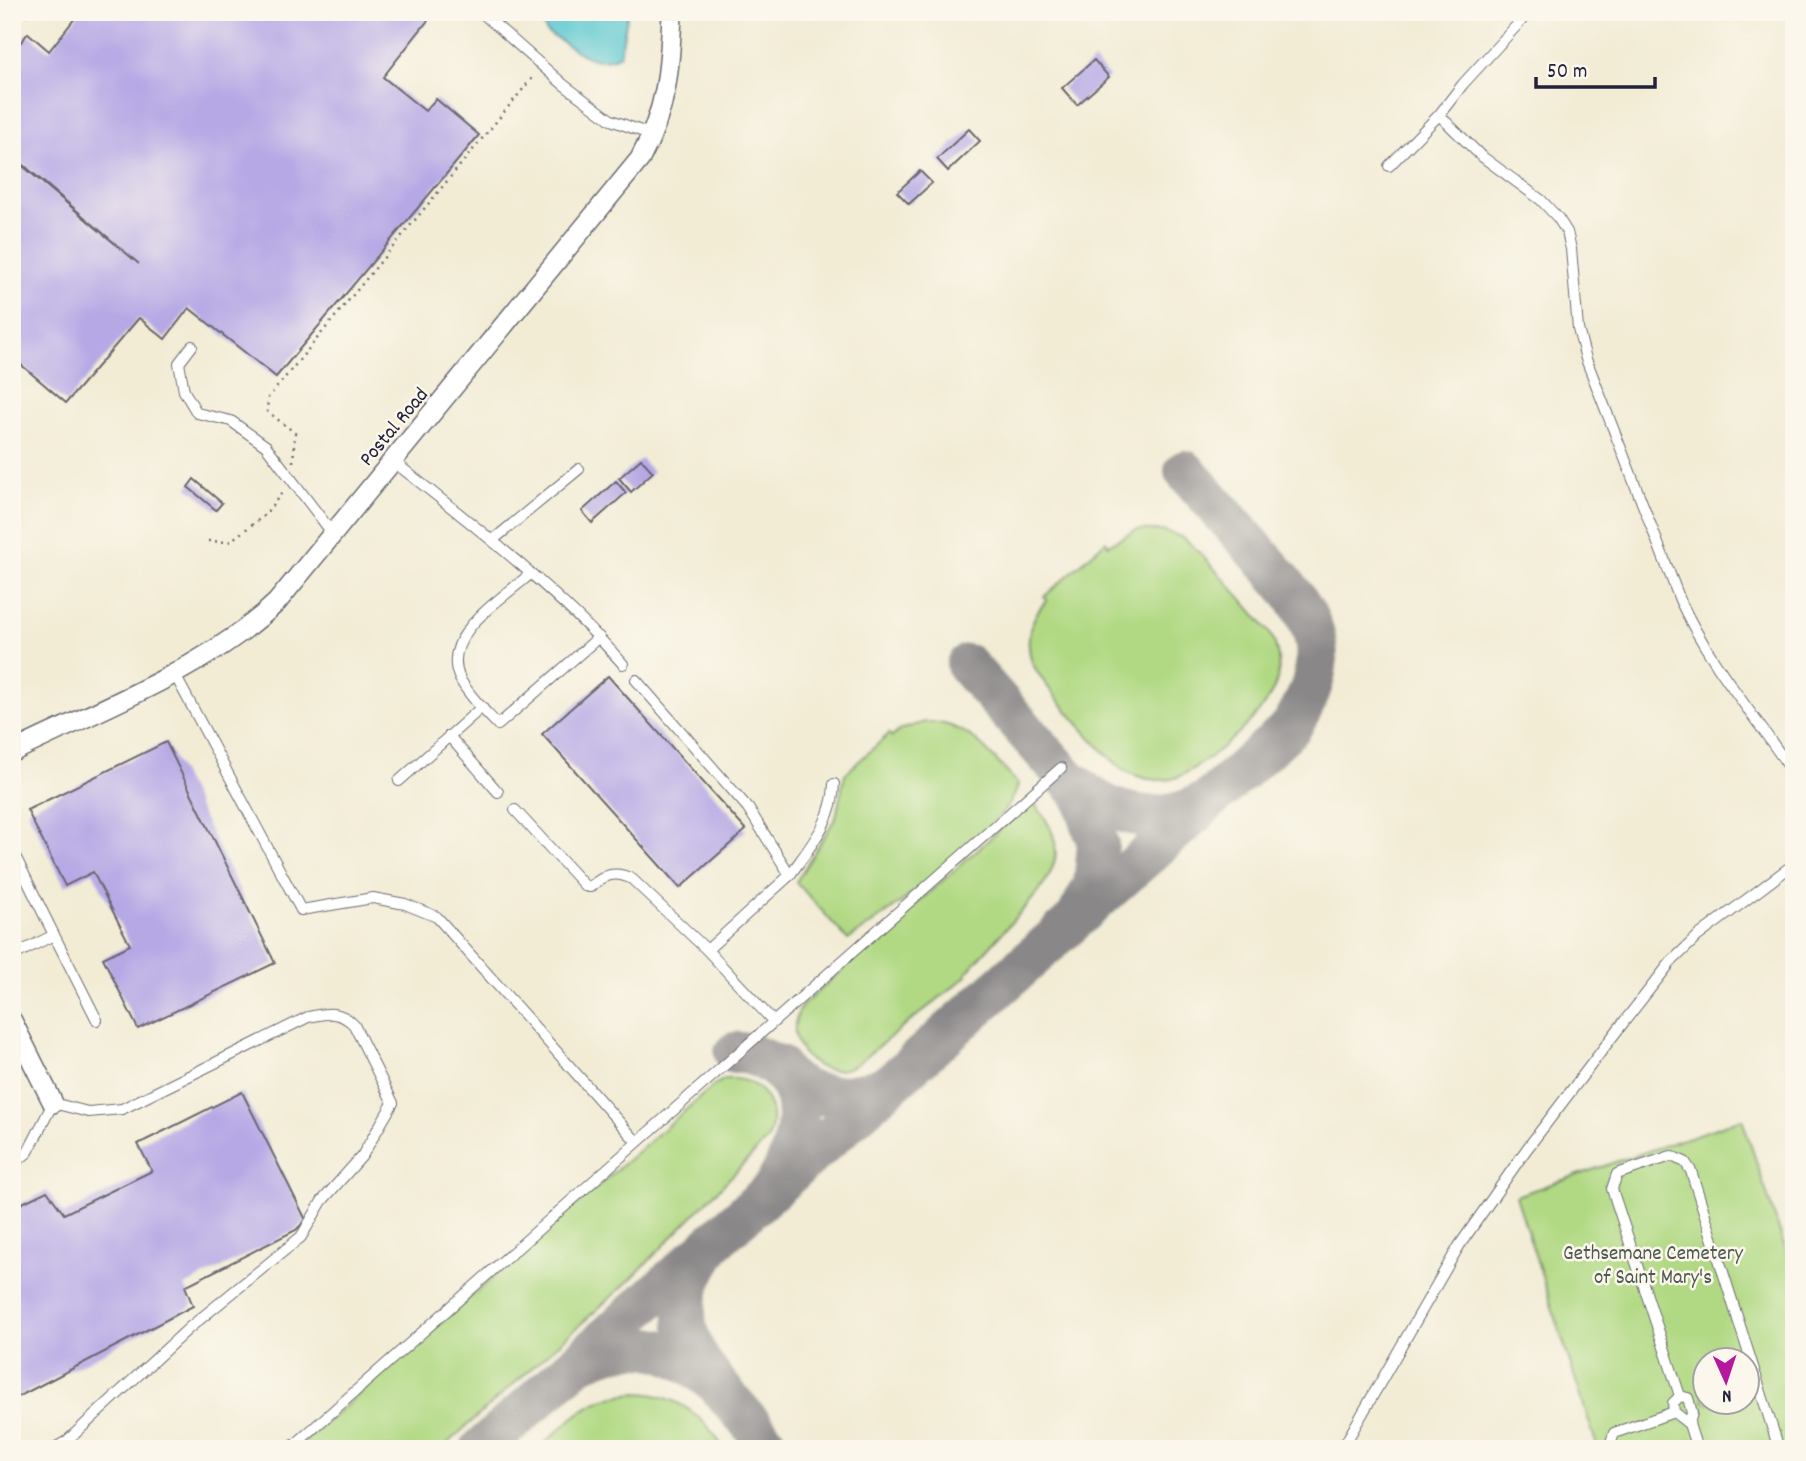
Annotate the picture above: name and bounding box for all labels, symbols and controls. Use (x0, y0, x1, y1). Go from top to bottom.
scale bar (1536, 46, 1656, 90)
text: 50 m (1547, 58, 1587, 88)
street label: Postal Road (353, 382, 437, 474)
park label: Gethsemane Cemetery of Saint Mary's (1563, 1240, 1743, 1294)
north arrow (1690, 1346, 1760, 1416)
text: N (1721, 1381, 1732, 1408)

